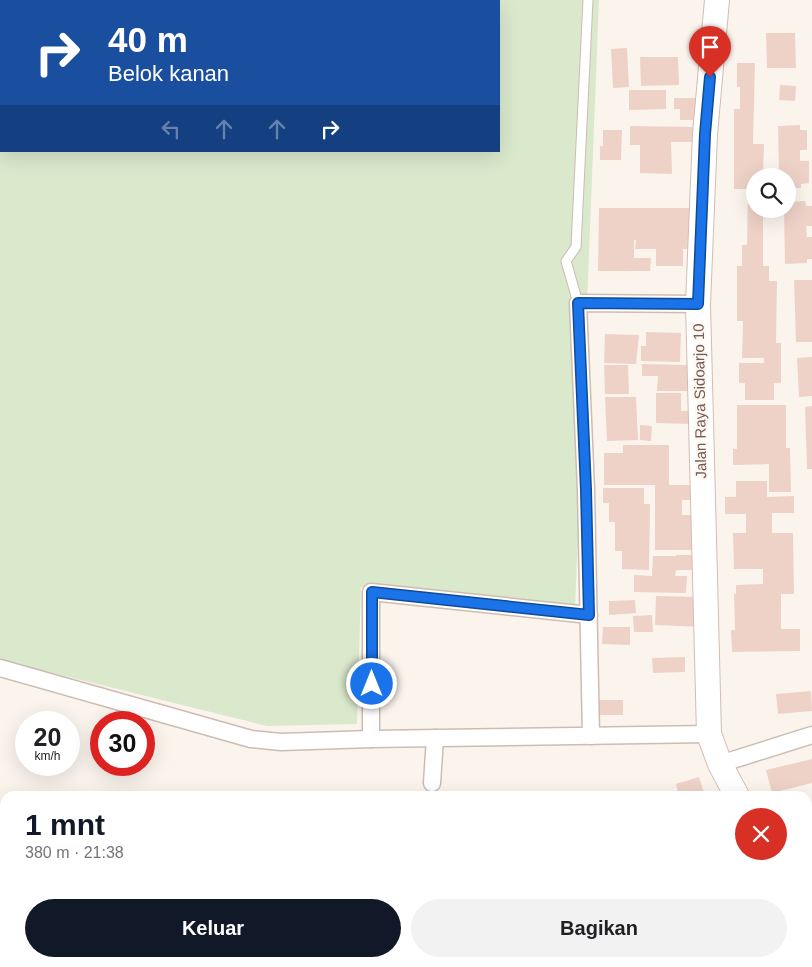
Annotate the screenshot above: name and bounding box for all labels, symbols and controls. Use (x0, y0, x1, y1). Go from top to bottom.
icon: right (25, 20, 90, 85)
text: 40 m (108, 20, 188, 59)
pin (689, 26, 731, 77)
icon: arrive (696, 33, 724, 61)
text: Belok kanan (108, 61, 229, 86)
icon: left (157, 115, 185, 143)
icon: ahead (210, 115, 238, 143)
icon: ahead (263, 115, 291, 143)
icon: right (316, 115, 344, 143)
map controls (746, 168, 796, 218)
button: search (746, 168, 796, 218)
street label: Jalan Raya Sidoarjo 10 (690, 323, 709, 479)
position arrow (345, 657, 397, 709)
speed limit sign: 30 (90, 711, 155, 776)
text: 20 (34, 723, 61, 751)
text: km/h (34, 749, 61, 763)
text: 1 mnt (25, 808, 105, 841)
button: close (735, 808, 787, 860)
text: 380 m · 21:38 (25, 844, 124, 861)
button: Keluar (25, 899, 401, 957)
button: Bagikan (411, 899, 787, 957)

